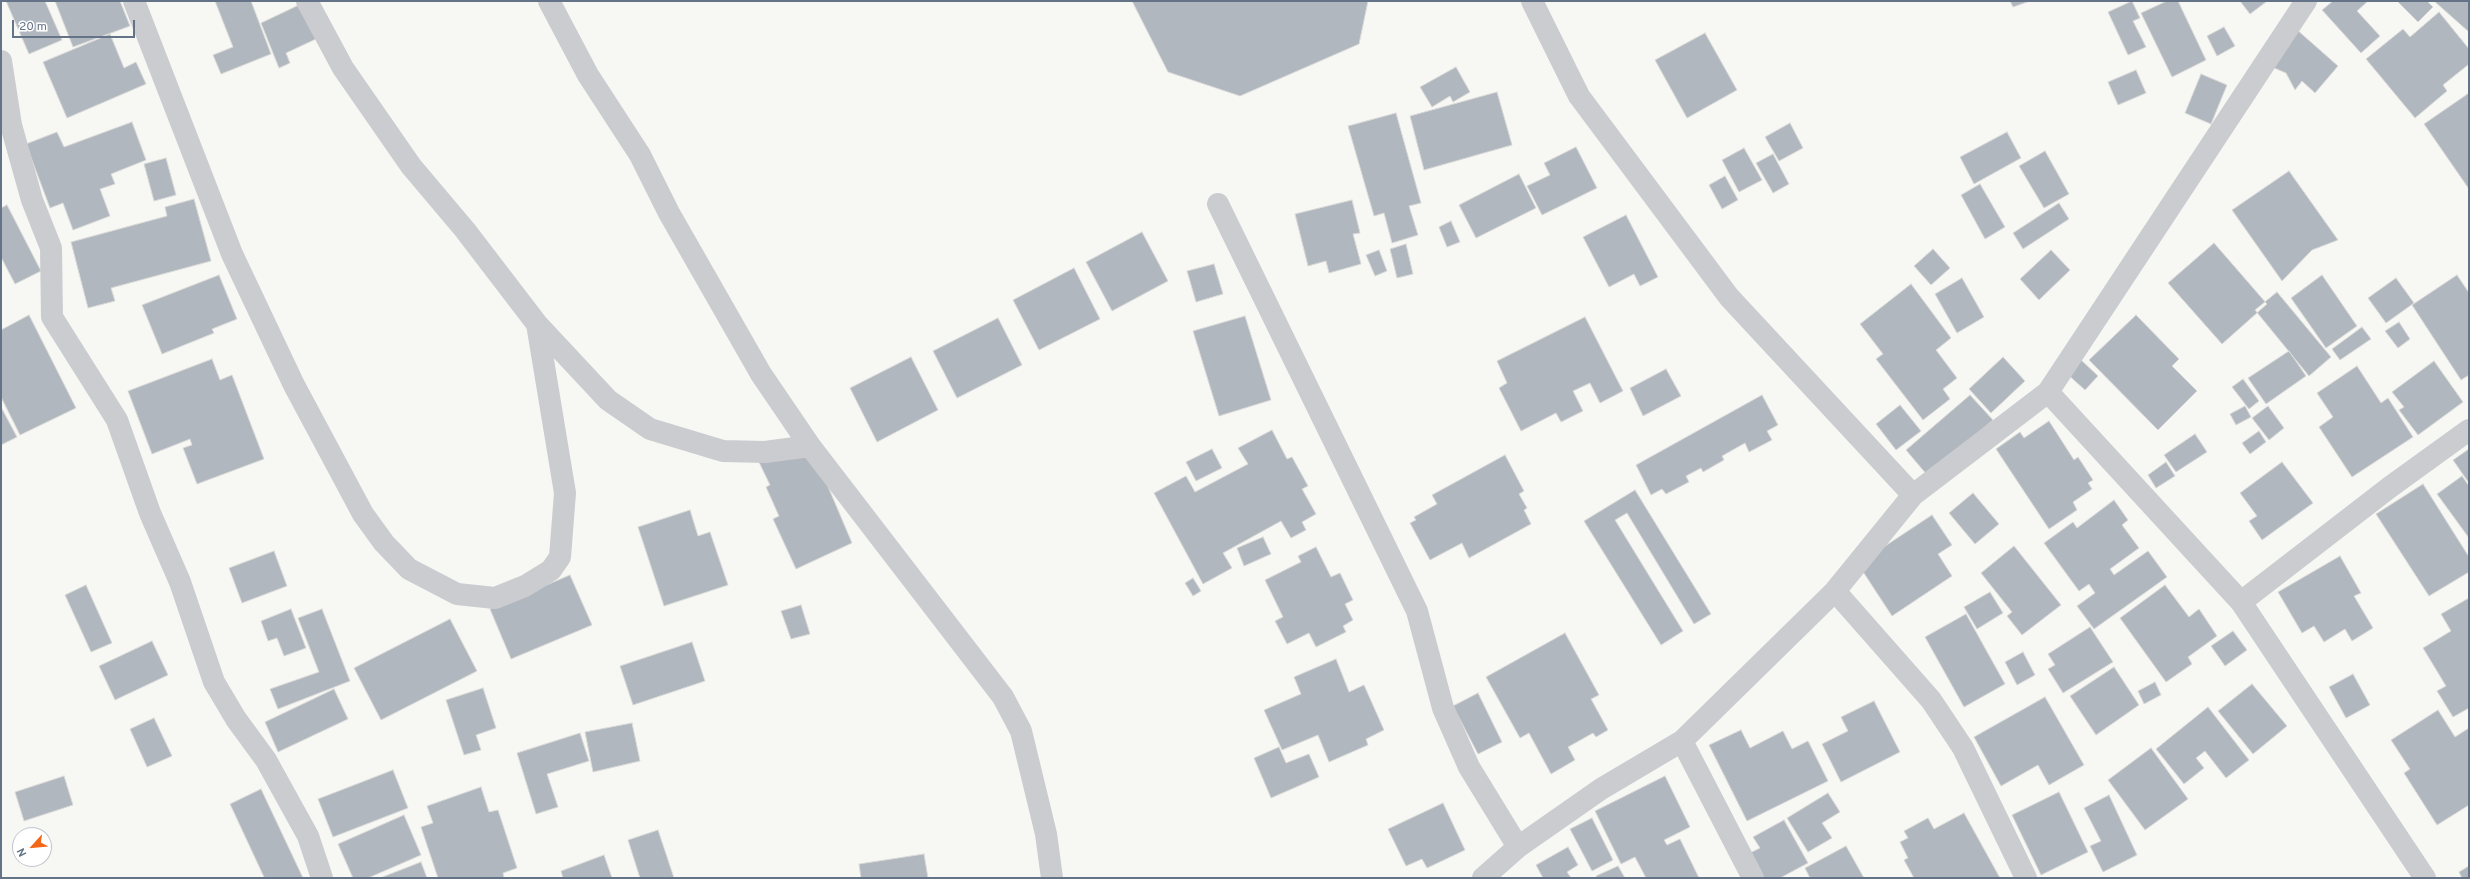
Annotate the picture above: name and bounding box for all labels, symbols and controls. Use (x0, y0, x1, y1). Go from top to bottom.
scale bar (14, 12, 137, 38)
text: 20 m (19, 19, 47, 35)
north arrow (12, 827, 52, 867)
text: N (14, 845, 30, 859)

